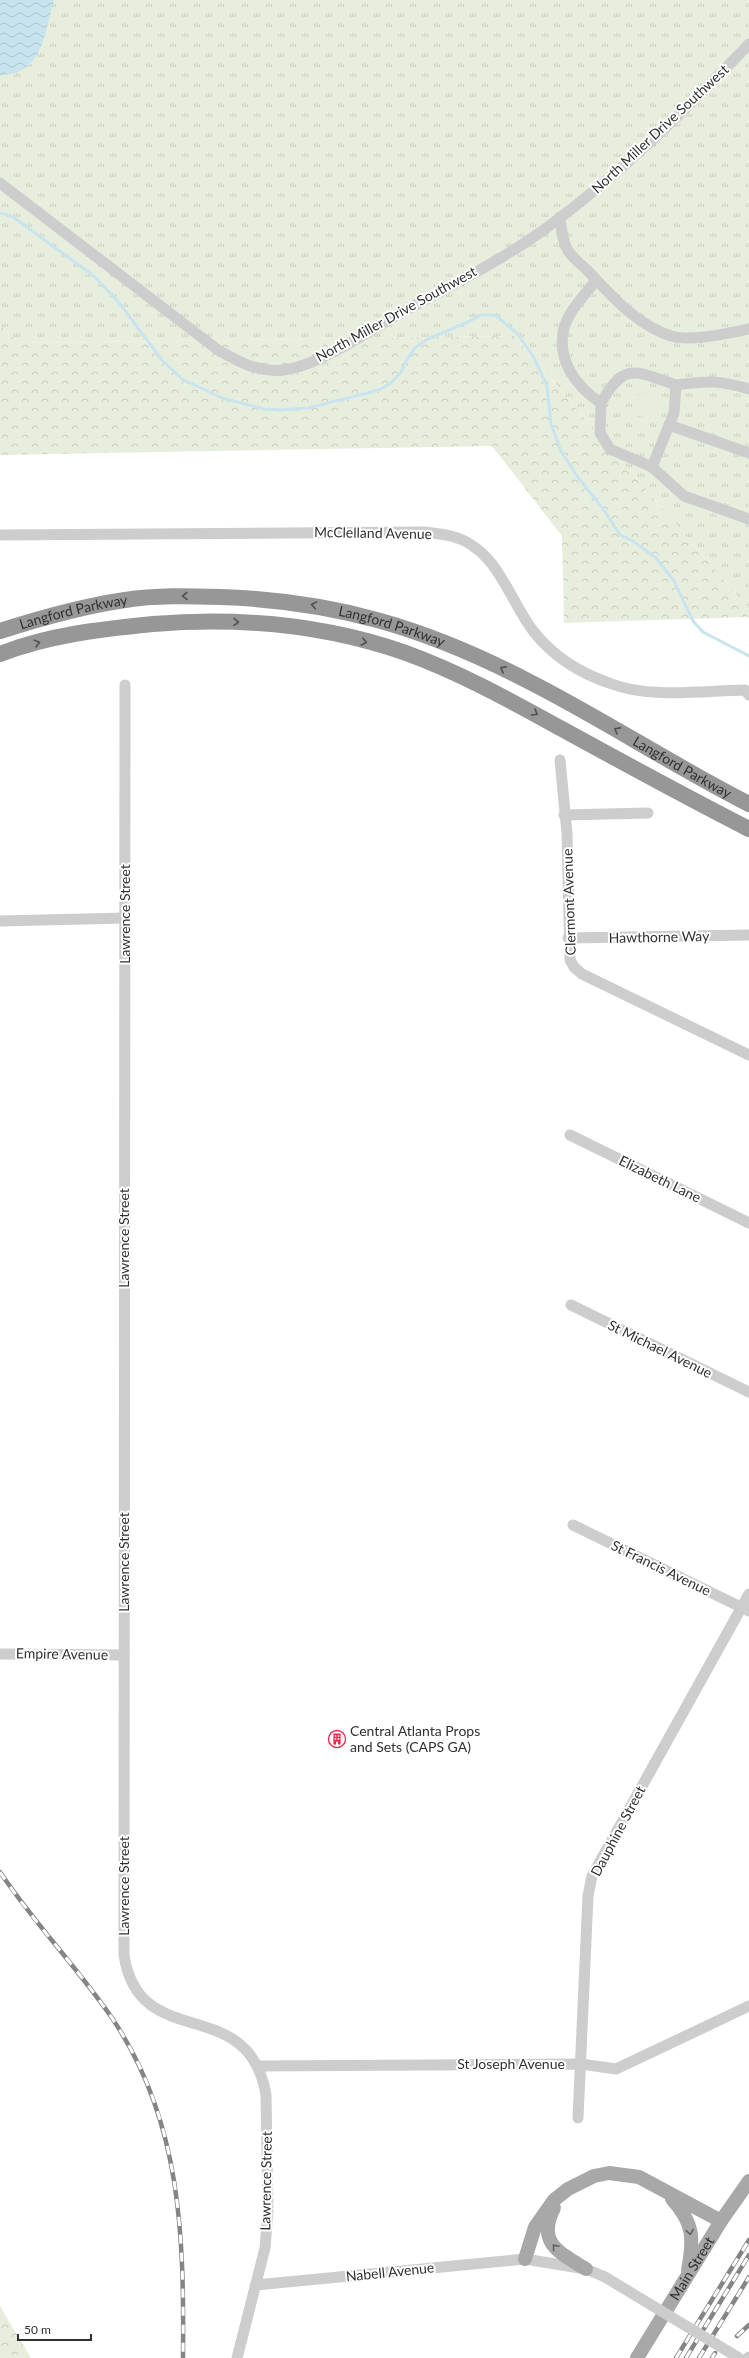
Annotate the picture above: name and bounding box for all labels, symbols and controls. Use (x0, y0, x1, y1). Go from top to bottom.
street label: North Miller Drive Southwest (588, 61, 732, 197)
street label: North Miller Drive Southwest (312, 262, 479, 365)
street label: McClelland Avenue (314, 523, 432, 542)
street label: Langford Parkway (17, 591, 129, 632)
one-way arrow (182, 592, 188, 601)
one-way arrow (311, 601, 317, 610)
street label: Langford Parkway (337, 602, 448, 650)
one-way arrow (233, 618, 239, 626)
one-way arrow (361, 637, 367, 645)
one-way arrow (34, 639, 41, 648)
one-way arrow (500, 666, 507, 674)
one-way arrow (531, 709, 538, 716)
one-way arrow (614, 728, 621, 735)
street label: Langford Parkway (630, 732, 735, 802)
street label: Clermont Avenue (558, 848, 579, 956)
street label: Lawrence Street (116, 864, 133, 964)
street label: Hawthorne Way (609, 927, 710, 946)
street label: Elizabeth Lane (617, 1151, 704, 1206)
street label: Lawrence Street (115, 1188, 132, 1288)
street label: St Michael Avenue (605, 1316, 715, 1381)
street label: Lawrence Street (115, 1512, 132, 1612)
street label: St Francis Avenue (609, 1536, 714, 1599)
street label: Empire Avenue (16, 1644, 108, 1663)
place label: Central Atlanta Props and Sets (CAPS GA) (350, 1722, 480, 1755)
building icon: Central Atlanta Props and Sets (CAPS GA) (327, 1729, 347, 1749)
street label: Dauphine Street (587, 1783, 649, 1879)
street label: Lawrence Street (115, 1836, 132, 1936)
street label: St Joseph Avenue (457, 2055, 565, 2072)
street label: Lawrence Street (256, 2131, 275, 2231)
one-way arrow (686, 2229, 694, 2235)
street label: Main Street (666, 2233, 717, 2303)
one-way arrow (552, 2244, 559, 2252)
street label: Nabell Avenue (345, 2258, 435, 2285)
scale bar (18, 2316, 91, 2342)
text: 50 m (24, 2322, 51, 2337)

